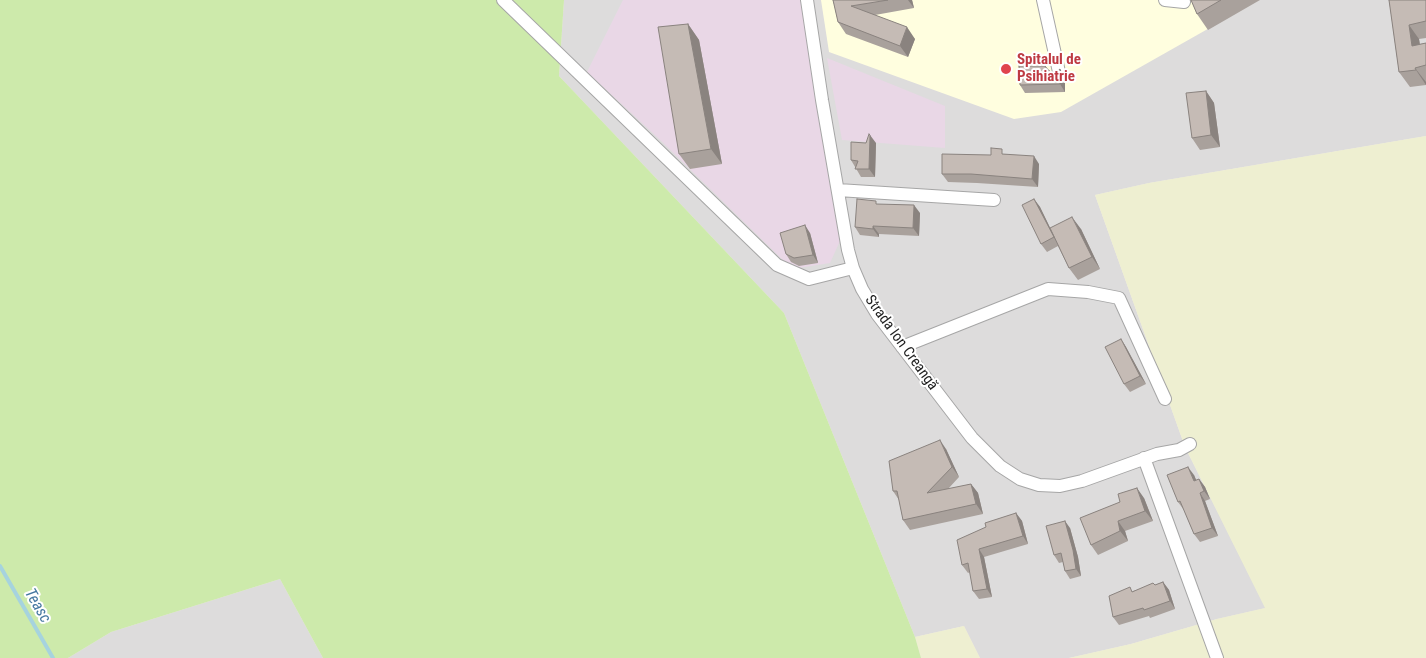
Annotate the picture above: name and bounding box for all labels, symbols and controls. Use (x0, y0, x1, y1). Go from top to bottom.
place label: Spitalul de Psihiatrie (1017, 51, 1081, 86)
marker: Spitalul de Psihiatrie (999, 62, 1013, 76)
street label: Strada Ion Creangă (861, 292, 941, 394)
water label: Teasc (20, 585, 54, 627)

